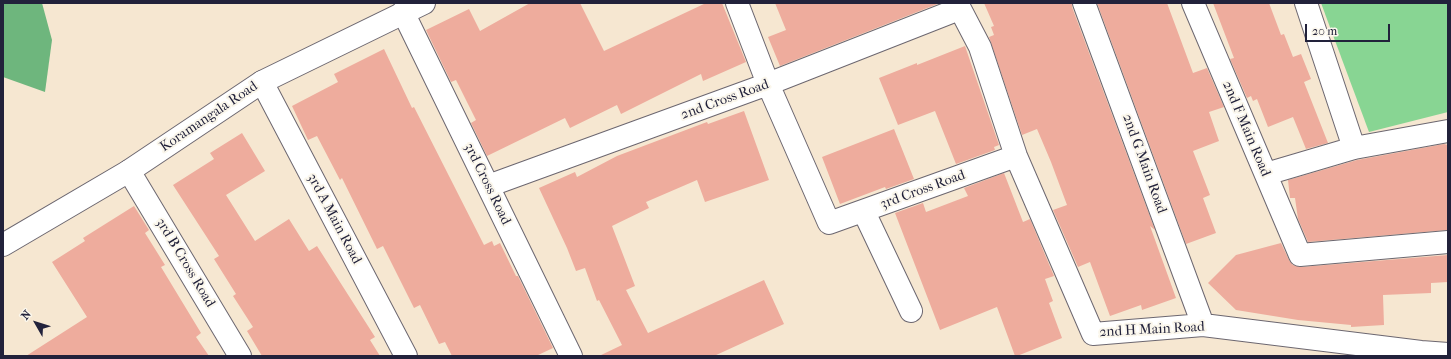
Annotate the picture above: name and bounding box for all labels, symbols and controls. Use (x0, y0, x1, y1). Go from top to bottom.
scale bar (1307, 16, 1392, 42)
text: 20 m (1312, 24, 1337, 38)
street label: 2nd Cross Road (679, 76, 771, 124)
street label: Koramangala Road (157, 78, 261, 156)
street label: 2nd F Main Road (1218, 79, 1274, 179)
street label: 2nd G Main Road (1118, 112, 1170, 216)
street label: 3rd Cross Road (460, 140, 514, 228)
street label: 3rd Cross Road (878, 167, 968, 213)
street label: 3rd A Main Road (303, 171, 365, 267)
street label: 3rd B Cross Road (152, 215, 218, 311)
north arrow (16, 303, 56, 343)
text: N (19, 308, 34, 322)
street label: 2nd H Main Road (1099, 319, 1205, 341)

